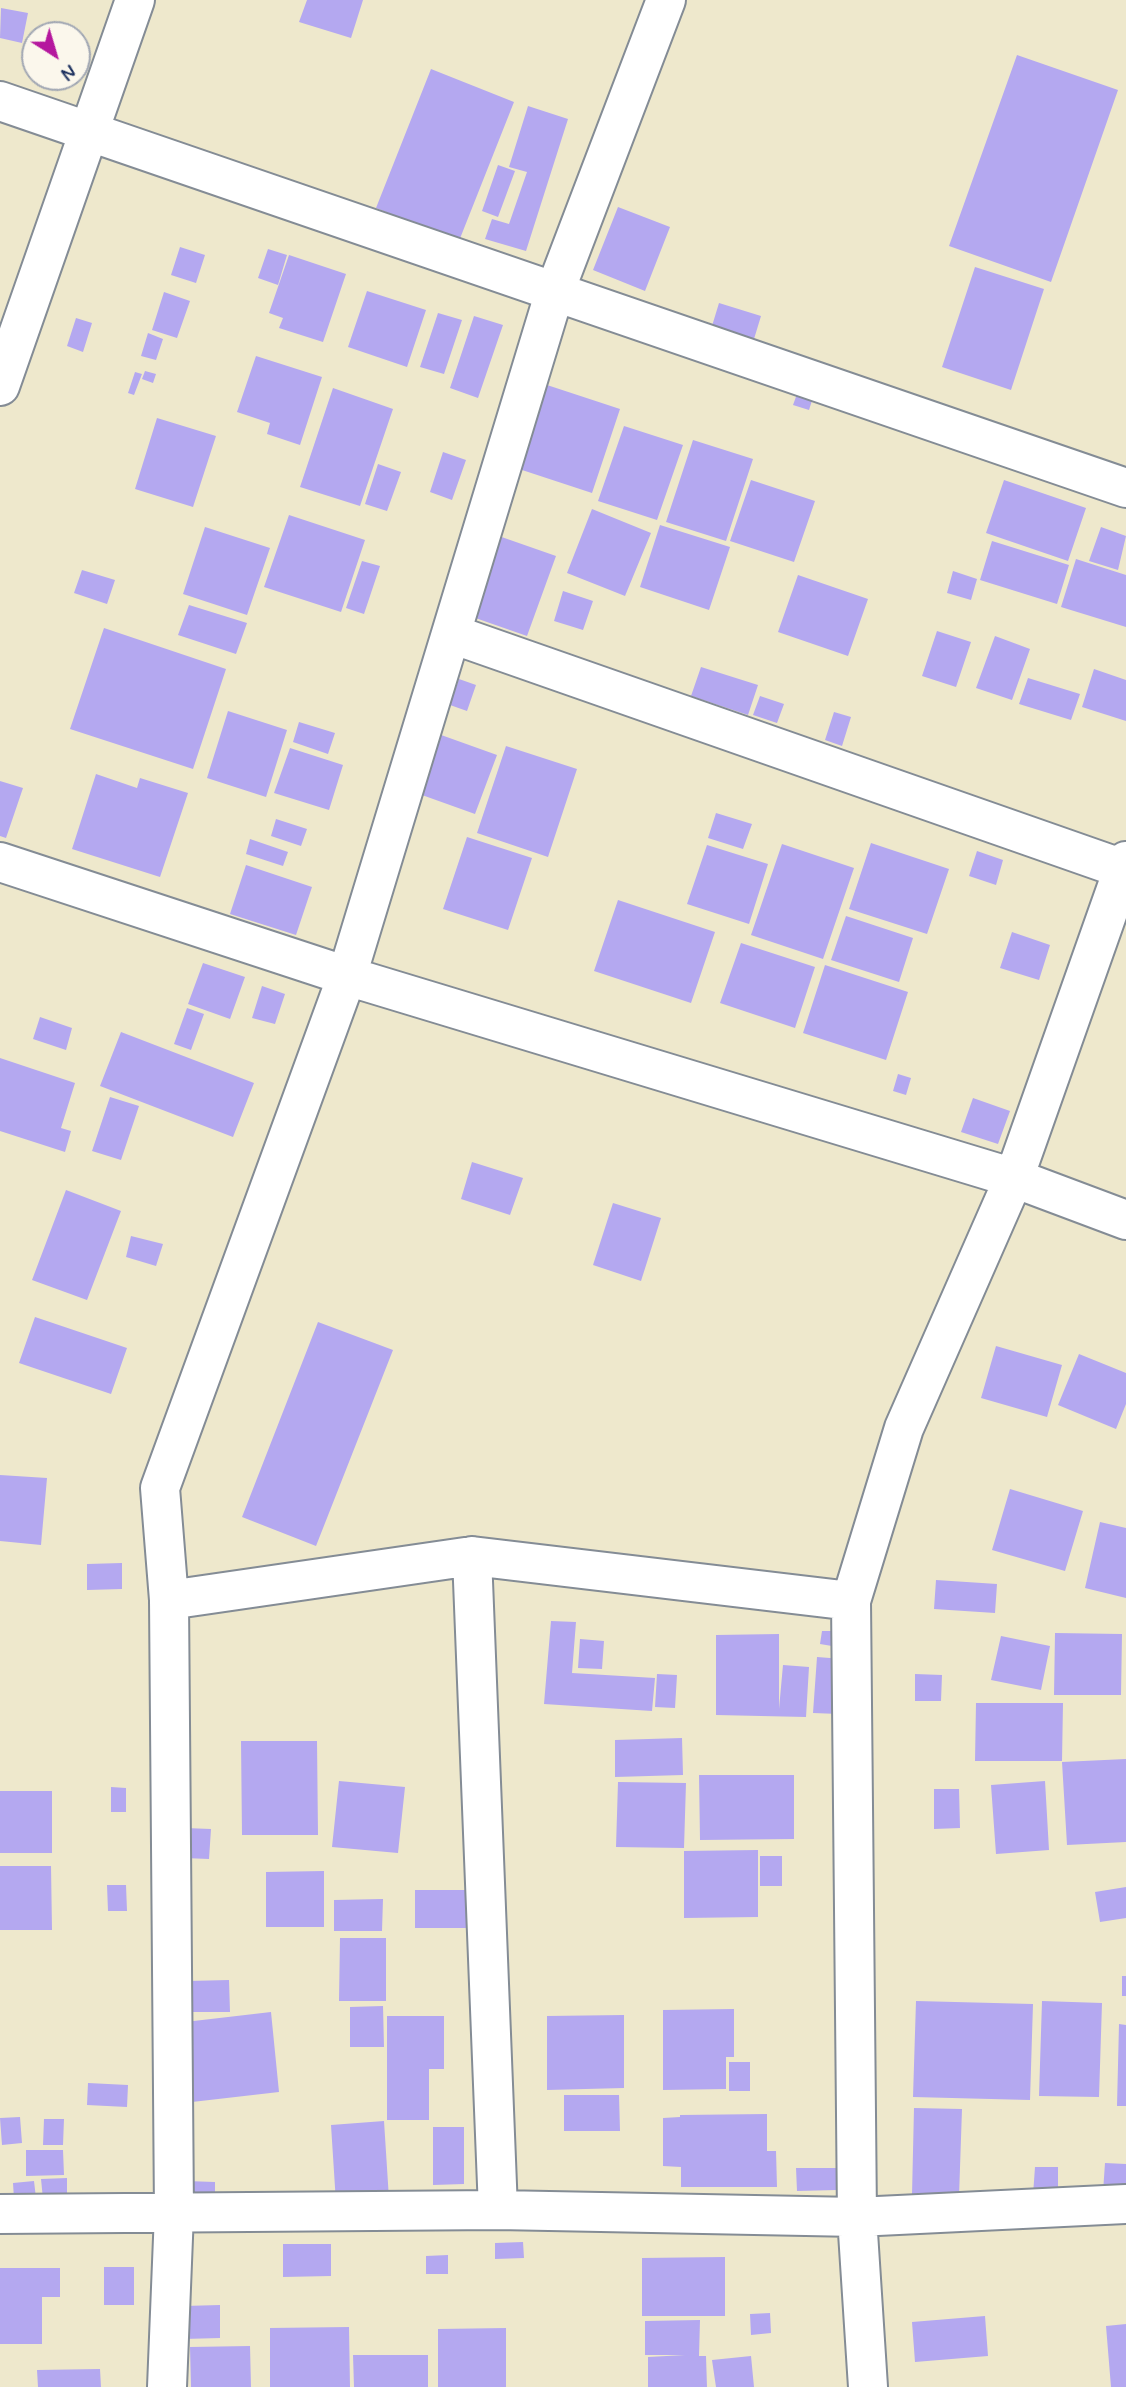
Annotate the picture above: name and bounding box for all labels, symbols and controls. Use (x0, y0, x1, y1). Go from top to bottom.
north arrow (21, 21, 91, 91)
text: N (55, 58, 80, 85)

